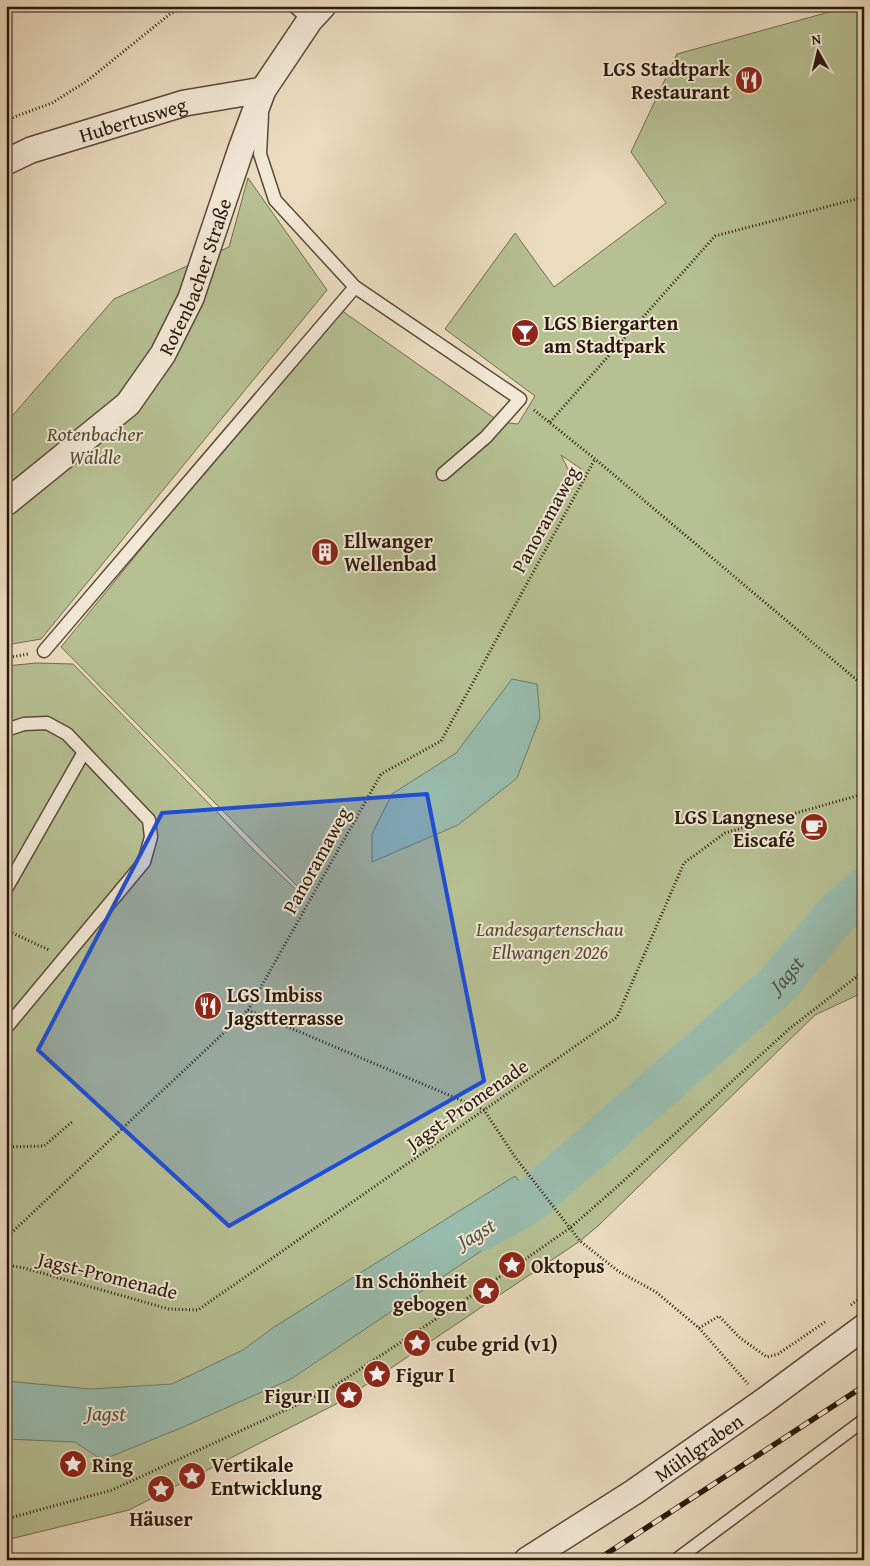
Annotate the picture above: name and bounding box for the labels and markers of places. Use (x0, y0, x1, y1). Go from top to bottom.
place label: LGS Stadtpark Restaurant (603, 54, 731, 106)
restaurant icon: LGS Stadtpark Restaurant (734, 65, 764, 95)
place label: LGS Biergarten am Stadtpark (544, 308, 678, 360)
bar icon: LGS Biergarten am Stadtpark (510, 318, 540, 348)
place label: Ellwanger Wellenbad (344, 526, 437, 578)
building icon: Ellwanger Wellenbad (310, 537, 340, 567)
place label: LGS Langnese Eiscafé (674, 802, 795, 854)
cafe icon: LGS Langnese Eiscafé (799, 812, 829, 842)
place label: LGS Imbiss Jagstterrasse (224, 980, 344, 1032)
restaurant icon: LGS Imbiss Jagstterrasse (193, 991, 223, 1021)
place icon: Oktopus (497, 1250, 527, 1280)
place label: Oktopus (531, 1251, 605, 1280)
place label: In Schönheit gebogen (355, 1266, 467, 1318)
place icon: In Schönheit gebogen (471, 1276, 501, 1306)
place icon: cube grid (v1) (402, 1328, 432, 1358)
place label: cube grid (v1) (436, 1329, 558, 1358)
place icon: Figur I (362, 1359, 392, 1389)
place label: Figur I (396, 1360, 455, 1389)
place icon: Figur II (334, 1380, 364, 1410)
place label: Figur II (264, 1381, 330, 1410)
place icon: Ring (58, 1449, 88, 1479)
place label: Ring (92, 1450, 133, 1479)
place label: Vertikale Entwicklung (211, 1450, 322, 1502)
place icon: Vertikale Entwicklung (177, 1461, 207, 1491)
place icon: Häuser (146, 1474, 176, 1504)
place label: Häuser (129, 1504, 193, 1533)

